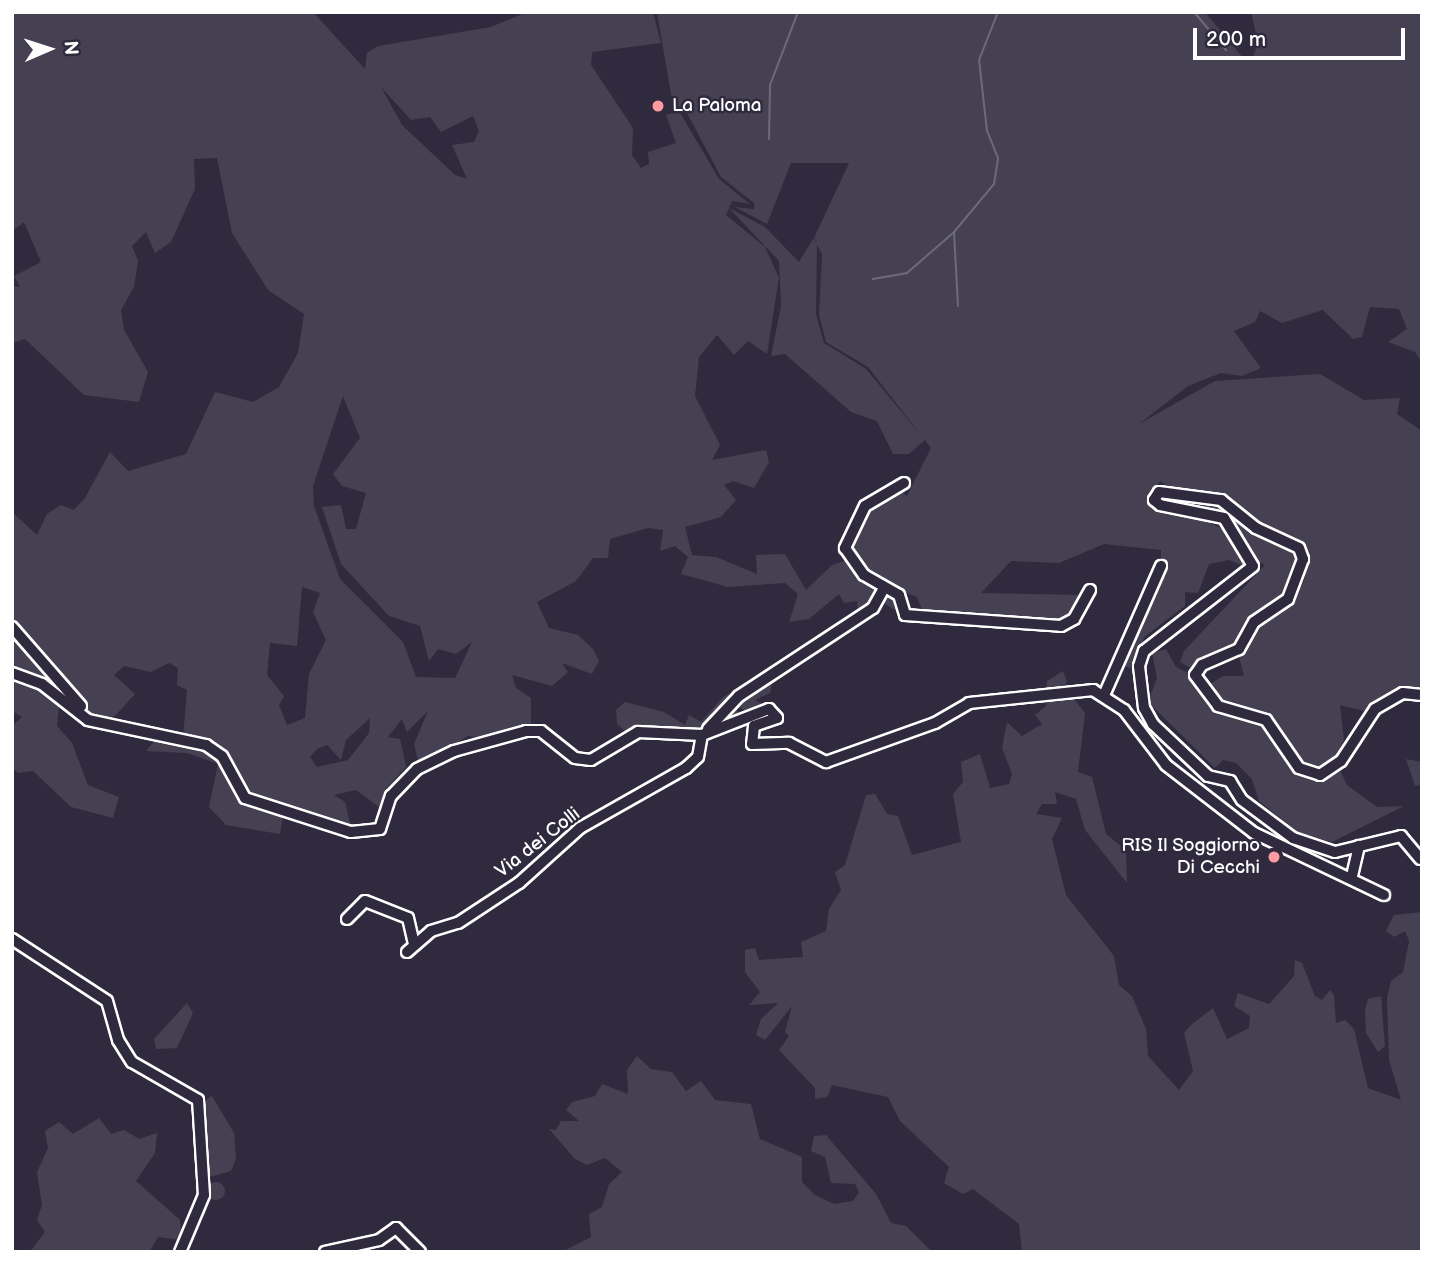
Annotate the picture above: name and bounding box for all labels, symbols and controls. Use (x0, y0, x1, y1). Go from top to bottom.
north arrow (14, 14, 84, 84)
scale bar (1196, 14, 1408, 58)
text: 200 m (1206, 27, 1266, 52)
text: N (59, 40, 82, 56)
place label: La Paloma (672, 95, 762, 117)
marker: La Paloma (650, 98, 666, 114)
street label: Via dei Colli (491, 803, 585, 883)
place label: RIS Il Soggiorno Di Cecchi (1121, 835, 1260, 879)
marker: RIS Il Soggiorno Di Cecchi (1266, 849, 1282, 865)

